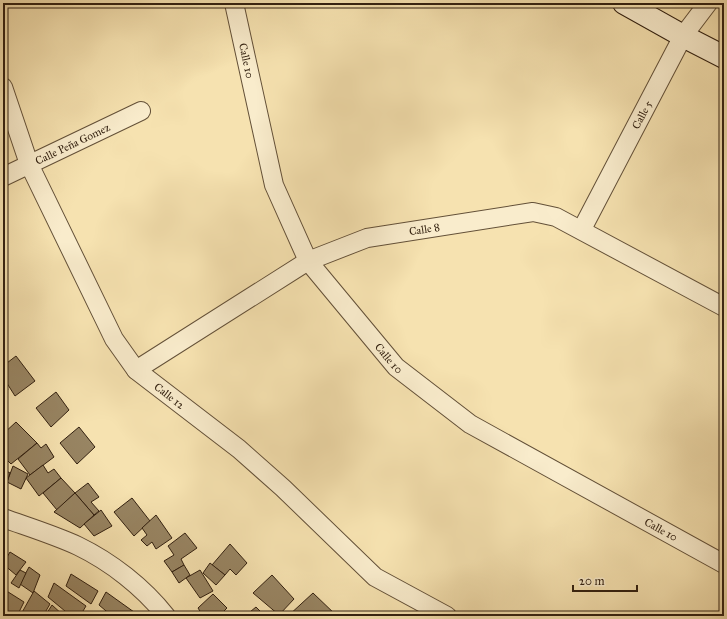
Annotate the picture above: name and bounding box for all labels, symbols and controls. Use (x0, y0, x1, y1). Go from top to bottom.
street label: Calle 10 (236, 42, 257, 79)
street label: Calle 5 (629, 98, 655, 131)
street label: Calle Peña Gomez (33, 120, 112, 167)
street label: Calle 8 (408, 220, 441, 238)
street label: Calle 10 (372, 340, 405, 376)
street label: Calle 12 (152, 380, 188, 412)
street label: Calle 10 (642, 515, 680, 544)
scale bar (573, 567, 637, 593)
text: 20 m (579, 574, 605, 588)

